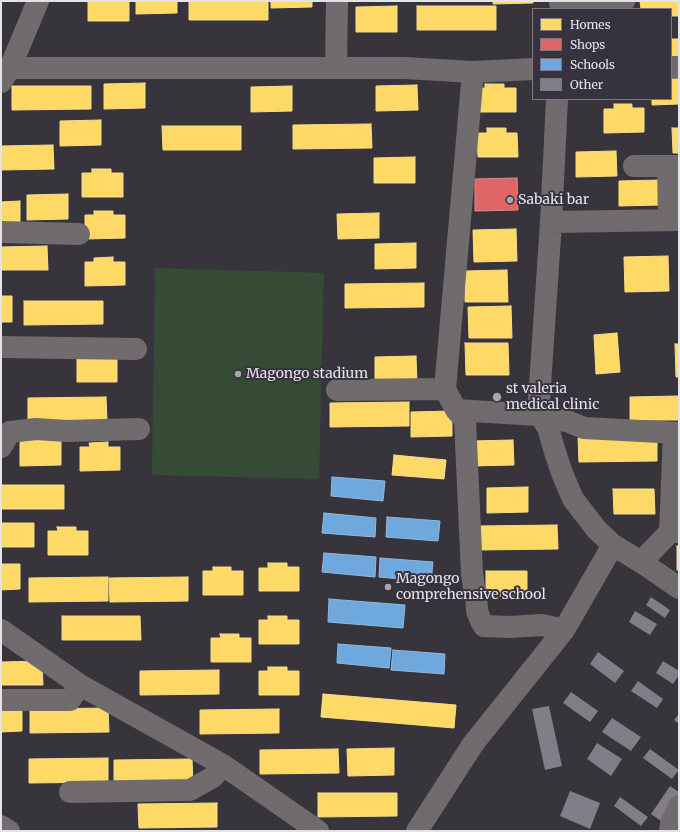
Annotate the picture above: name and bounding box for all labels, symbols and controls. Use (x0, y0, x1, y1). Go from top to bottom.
legend (532, 8, 672, 100)
text: Homes (570, 17, 611, 32)
text: Shops (570, 37, 605, 52)
text: Schools (570, 57, 615, 72)
text: Other (570, 77, 603, 92)
place label: Sabaki bar (518, 192, 589, 208)
marker: Sabaki bar (505, 195, 515, 205)
place label: Magongo stadium (246, 366, 368, 382)
marker: Magongo stadium (233, 369, 243, 379)
place label: st valeria medical clinic (506, 381, 599, 414)
marker: st valeria medical clinic (491, 391, 503, 403)
place label: Magongo comprehensive school (396, 571, 546, 604)
marker: Magongo comprehensive school (383, 582, 393, 592)

